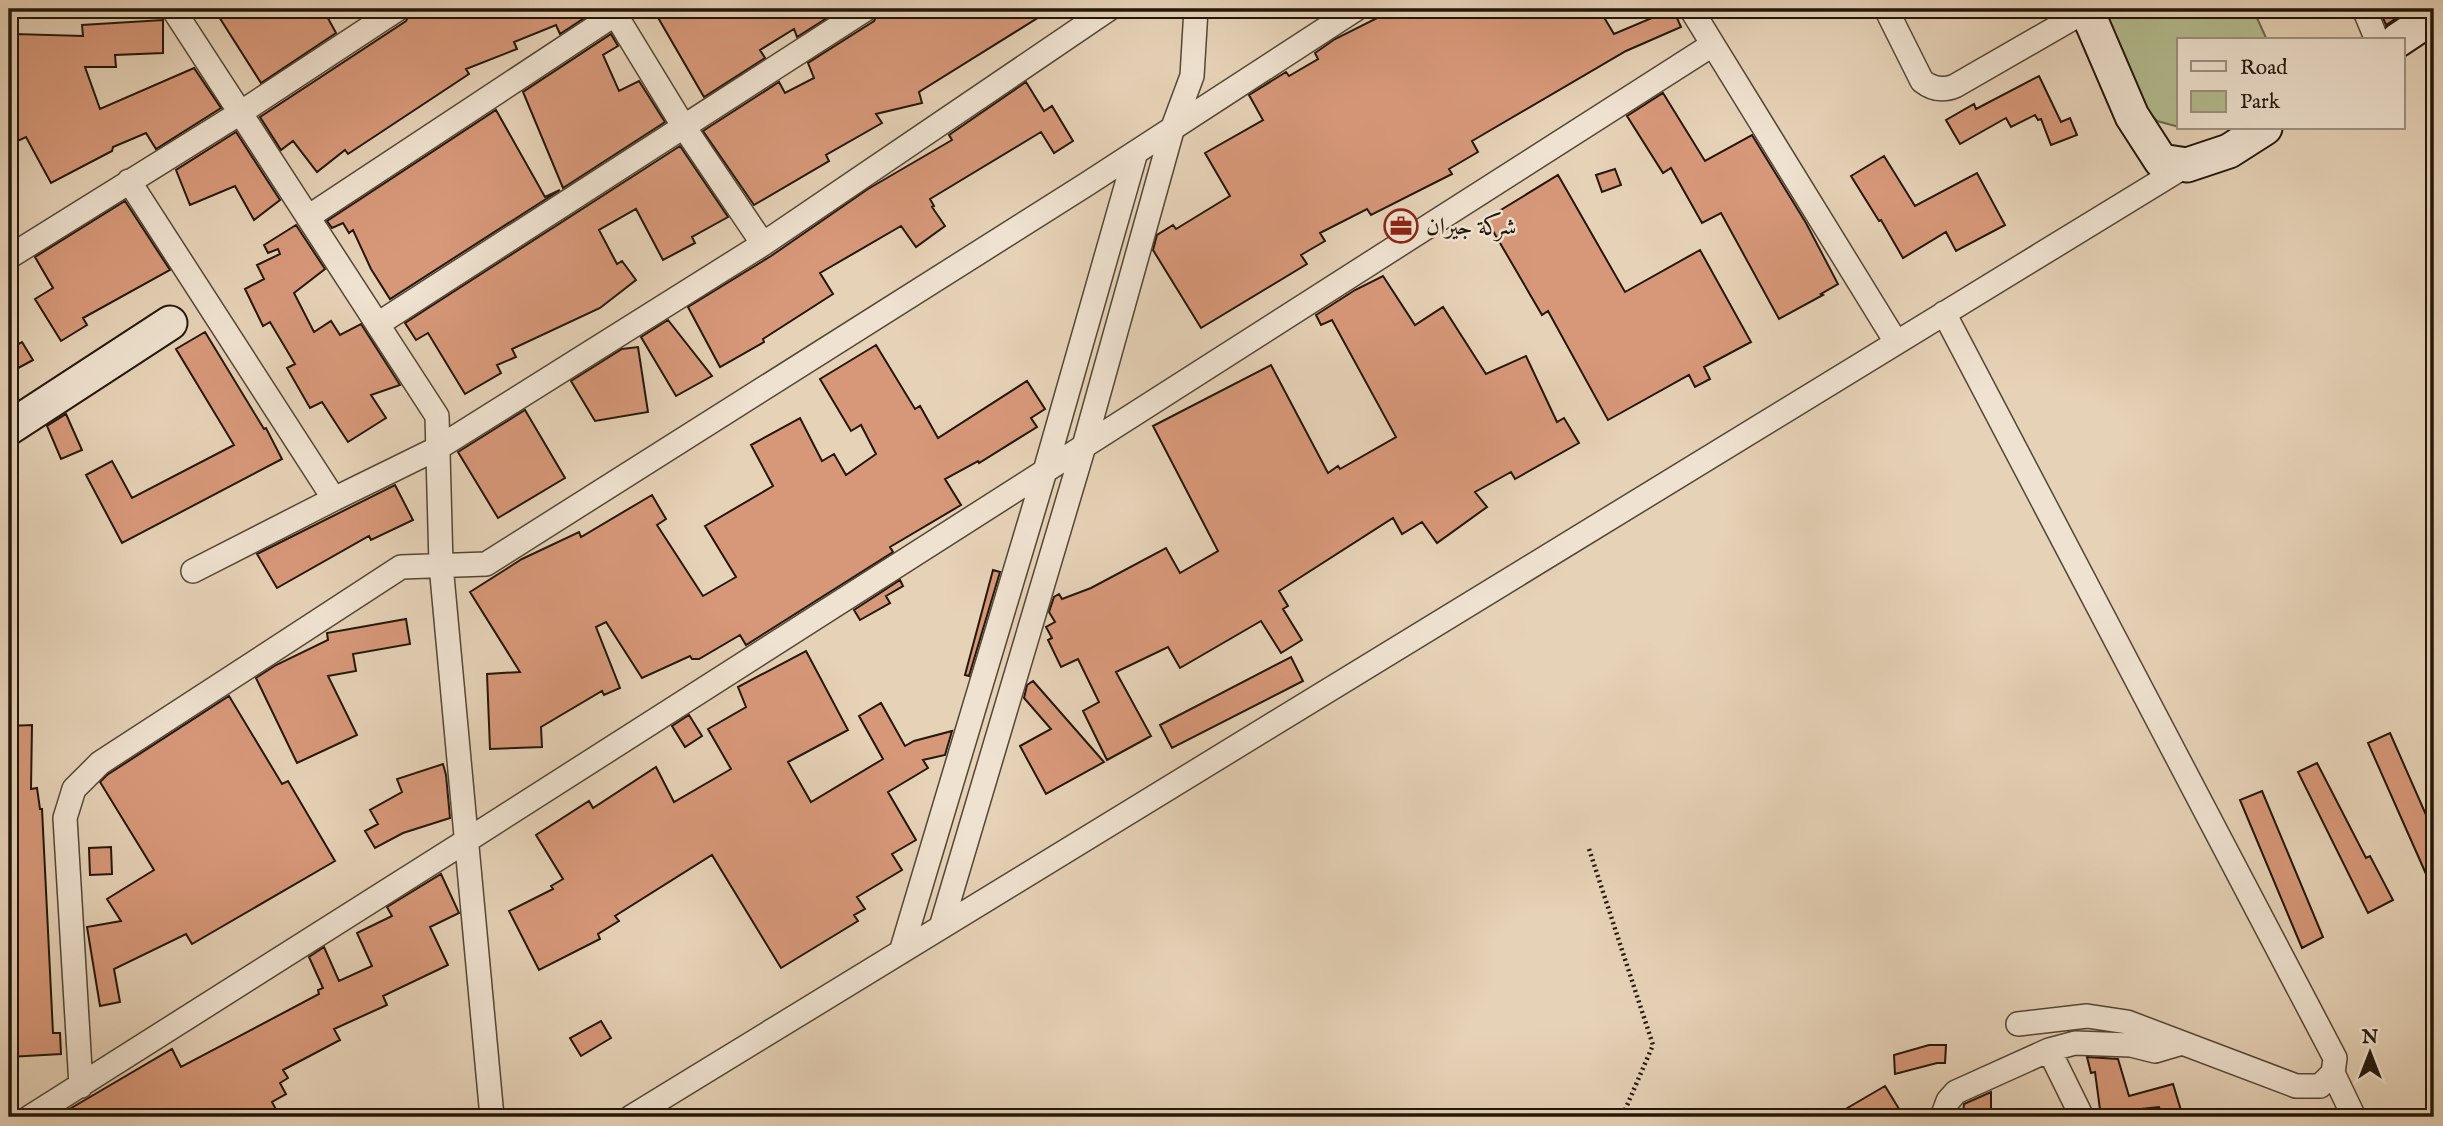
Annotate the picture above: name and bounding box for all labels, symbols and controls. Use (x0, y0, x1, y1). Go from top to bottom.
legend (2177, 38, 2404, 130)
text: Road (2240, 55, 2288, 82)
text: Park (2240, 89, 2281, 116)
office icon: شركة جيران (1382, 207, 1420, 245)
place label: شركة جيران (1426, 211, 1517, 243)
north arrow (2334, 1018, 2404, 1088)
text: N (2361, 1026, 2379, 1050)

